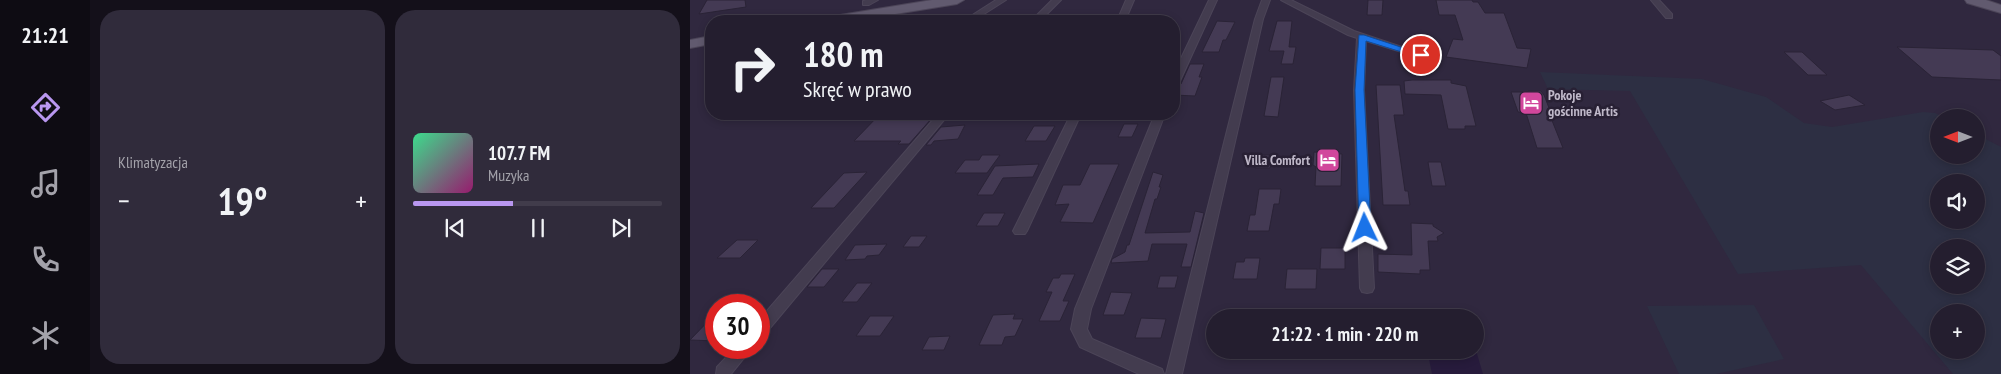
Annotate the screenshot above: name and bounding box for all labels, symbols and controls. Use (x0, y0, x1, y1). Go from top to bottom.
text: 21:21 (21, 21, 69, 49)
text: 180 m (803, 31, 884, 77)
pin (1400, 34, 1442, 76)
icon: right (720, 35, 785, 100)
icon: arrive (1407, 41, 1435, 69)
text: Skręć w prawo (803, 75, 912, 103)
place label: Pokoje gościnne Artis (1548, 86, 1618, 120)
icon: directions (28, 90, 63, 125)
hotel icon: Pokoje gościnne Artis (1518, 90, 1544, 116)
north arrow (1930, 109, 1985, 164)
map controls (1930, 109, 1985, 359)
text: 107.7 FM (488, 141, 550, 165)
hotel icon: Villa Comfort (1315, 147, 1341, 173)
place label: Villa Comfort (1244, 151, 1310, 169)
text: Klimatyzacja (118, 152, 188, 172)
text: Muzyka (488, 165, 529, 185)
icon: music (28, 166, 63, 201)
button: sound (1930, 174, 1985, 229)
text: 19° (217, 176, 268, 225)
text: − (118, 182, 130, 219)
text: + (355, 182, 367, 219)
position arrow (1338, 201, 1390, 253)
icon: previous (441, 214, 469, 242)
icon: pause (524, 214, 552, 242)
icon: next (607, 214, 635, 242)
button: layers (1930, 239, 1985, 294)
icon: phone (28, 242, 63, 277)
speed limit sign: 30 (705, 294, 770, 359)
button: + (1930, 304, 1985, 359)
icon: climate (28, 318, 63, 353)
text: 21:22 · 1 min · 220 m (1272, 322, 1418, 346)

